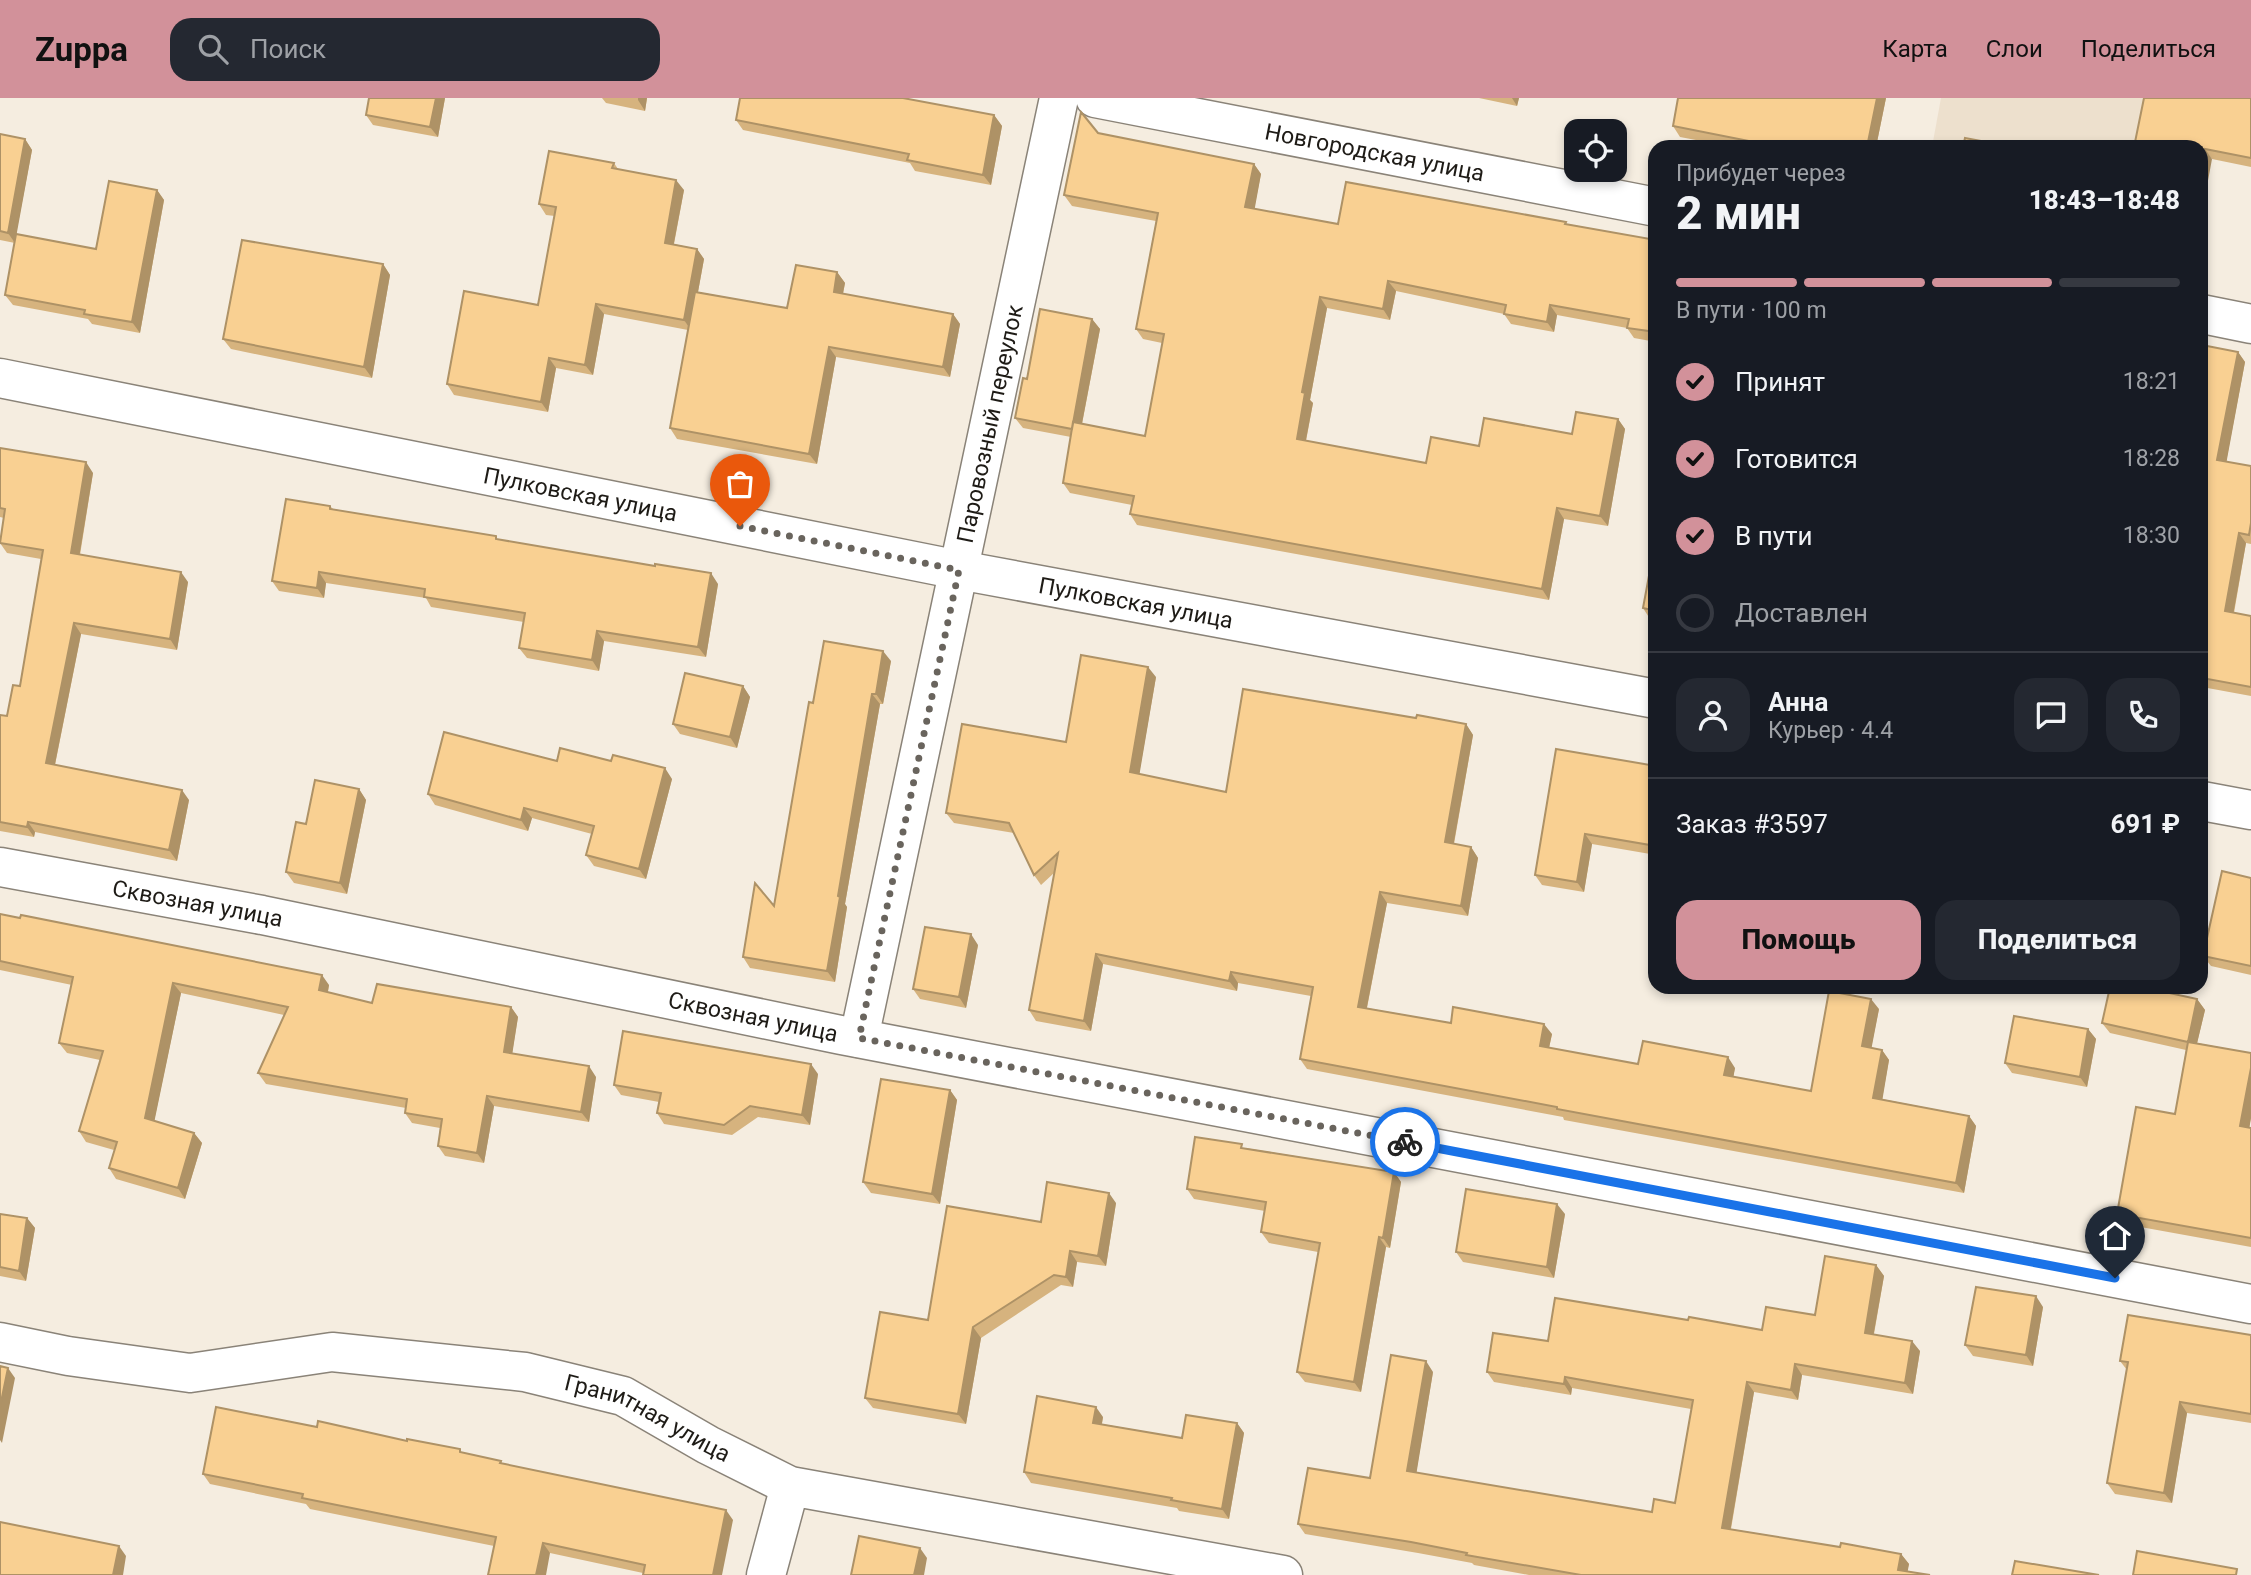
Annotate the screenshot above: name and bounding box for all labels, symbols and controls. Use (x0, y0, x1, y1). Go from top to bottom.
search box (170, 18, 660, 81)
text: Zuppa (35, 30, 128, 69)
icon: search (194, 30, 232, 68)
text: Поиск (250, 34, 326, 64)
text: Карта (1882, 35, 1948, 63)
text: Слои (1986, 35, 2043, 63)
text: Поделиться (2081, 35, 2216, 63)
street label: Новгородская улица (1263, 118, 1487, 187)
map controls (1564, 119, 1627, 182)
button: locate (1564, 119, 1627, 182)
text: Прибудет через (1676, 160, 1846, 187)
text: 18:43–18:48 (2029, 185, 2180, 215)
text: 2 мин (1676, 186, 1801, 240)
text: В пути · 100 m (1676, 297, 1827, 324)
street label: Паровозный переулок (951, 302, 1028, 545)
icon: check (1676, 363, 1714, 401)
text: Принят (1735, 367, 1825, 397)
text: 18:21 (2123, 368, 2180, 395)
icon: check (1676, 440, 1714, 478)
text: Готовится (1735, 444, 1858, 474)
text: 18:28 (2123, 445, 2180, 472)
pin (710, 454, 770, 526)
street label: Пулковская улица (481, 462, 680, 527)
icon: bag (721, 465, 759, 503)
icon: check (1676, 517, 1714, 555)
text: В пути (1735, 521, 1812, 551)
text: 18:30 (2123, 522, 2180, 549)
street label: Пулковская улица (1037, 572, 1235, 634)
text: Доставлен (1735, 598, 1868, 628)
button: person (1676, 678, 1750, 752)
button: chat (2014, 678, 2088, 752)
button: phone (2106, 678, 2180, 752)
text: Анна (1768, 687, 1828, 717)
text: Курьер · 4.4 (1768, 717, 1893, 744)
text: Заказ #3597 (1676, 809, 1828, 839)
text: 691 ₽ (2110, 809, 2180, 839)
street label: Сквозная улица (110, 874, 285, 932)
button: Помощь (1676, 900, 1921, 980)
button: Поделиться (1935, 900, 2180, 980)
street label: Сквозная улица (666, 986, 840, 1048)
courier (1370, 1107, 1440, 1177)
icon: bike (1386, 1123, 1424, 1161)
pin (2085, 1206, 2145, 1278)
icon: home (2096, 1217, 2134, 1255)
street label: Гранитная улица (562, 1369, 735, 1467)

